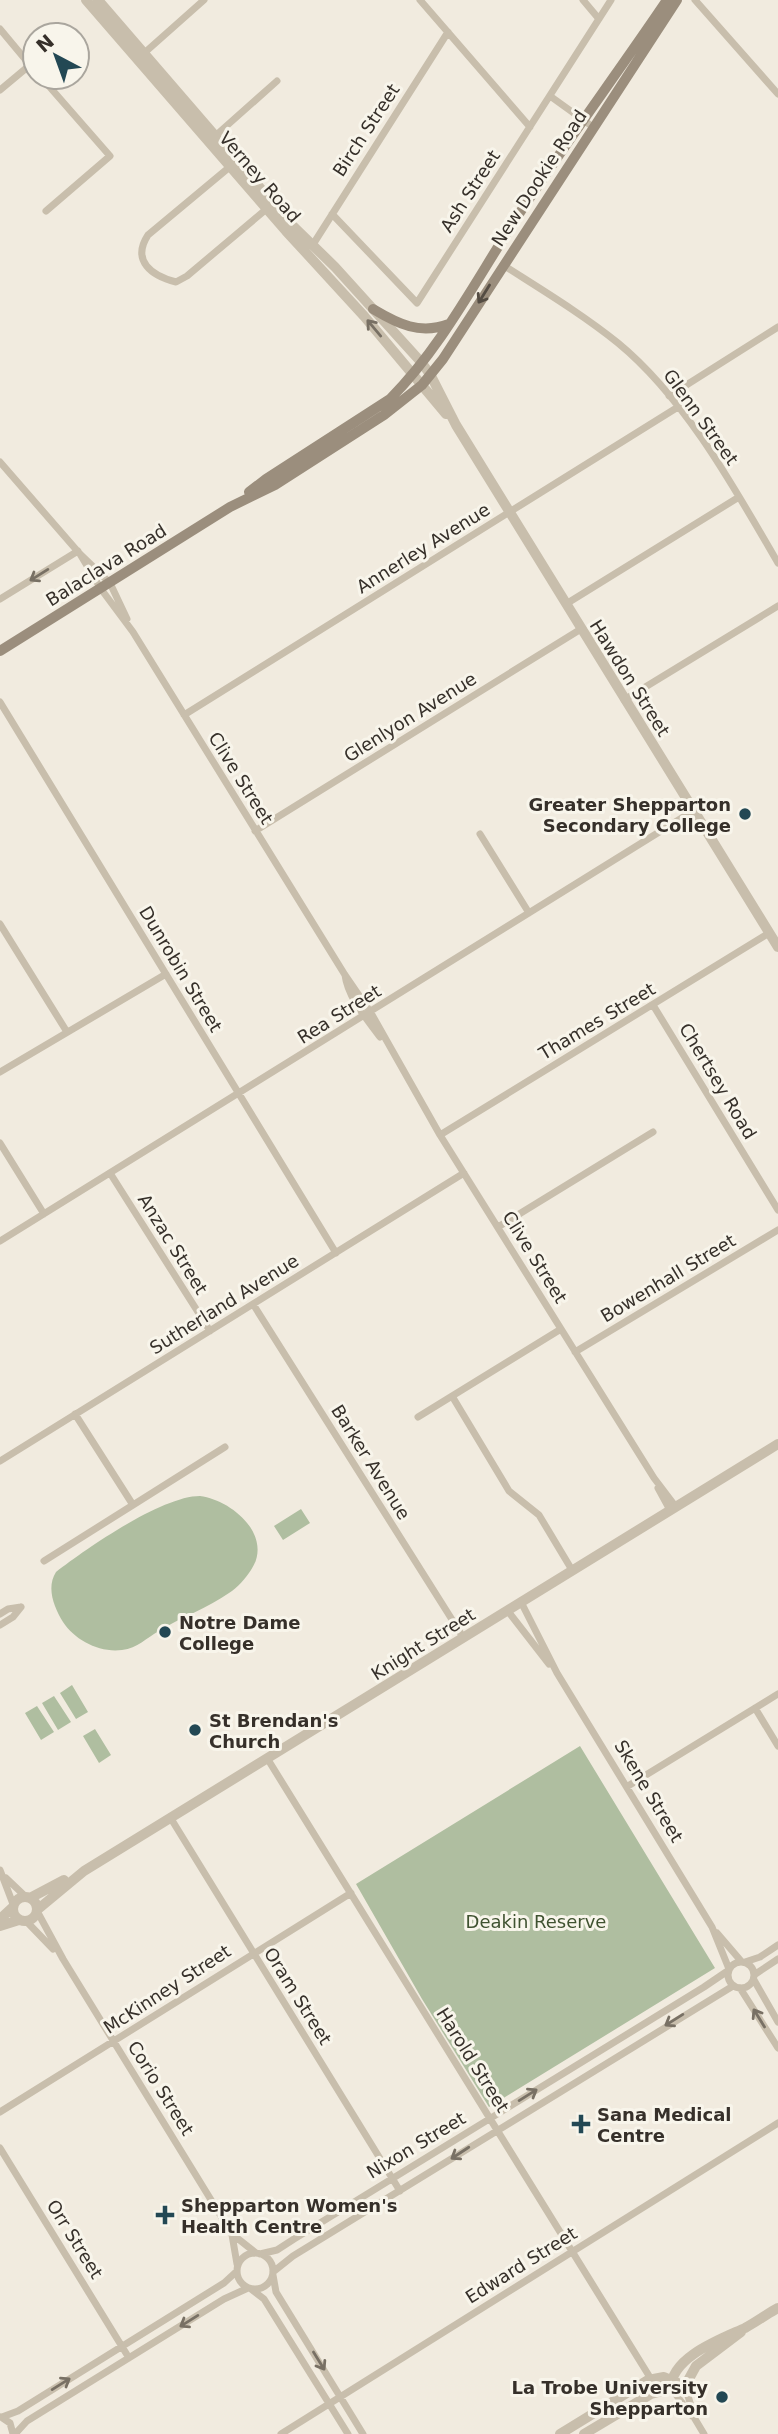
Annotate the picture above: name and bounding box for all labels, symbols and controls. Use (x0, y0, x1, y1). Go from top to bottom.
north arrow (21, 21, 91, 91)
text: N (32, 30, 58, 57)
street label: Birch Street (328, 80, 404, 180)
street label: New Dookie Road (487, 106, 591, 250)
street label: Verney Road (215, 127, 305, 227)
street label: Ash Street (436, 146, 504, 236)
one-way arrow (477, 284, 491, 304)
one-way arrow (366, 319, 382, 337)
street label: Glenn Street (659, 365, 743, 469)
street label: Annerley Avenue (353, 499, 493, 597)
street label: Balaclava Road (42, 520, 170, 610)
one-way arrow (29, 569, 49, 583)
street label: Hawdon Street (586, 616, 674, 740)
street label: Glenlyon Avenue (340, 668, 480, 766)
street label: Clive Street (204, 728, 278, 828)
place label: Greater Shepparton Secondary College (528, 794, 731, 836)
marker: Greater Shepparton Secondary College (737, 806, 753, 822)
street label: Dunrobin Street (135, 902, 227, 1036)
street label: Thames Street (534, 978, 659, 1064)
street label: Rea Street (293, 980, 385, 1048)
street label: Chertsey Road (675, 1019, 761, 1143)
street label: Anzac Street (134, 1190, 212, 1298)
street label: Clive Street (498, 1207, 572, 1307)
street label: Bowenhall Street (597, 1229, 739, 1327)
street label: Sutherland Avenue (146, 1250, 302, 1358)
street label: Barker Avenue (327, 1401, 415, 1523)
street label: Knight Street (367, 1604, 479, 1684)
place label: Notre Dame College (179, 1612, 300, 1654)
marker: Notre Dame College (157, 1624, 173, 1640)
place label: St Brendan's Church (209, 1710, 339, 1752)
marker: St Brendan's Church (187, 1722, 203, 1738)
street label: Skene Street (610, 1736, 688, 1846)
park label: Deakin Reserve (466, 1911, 606, 1932)
street label: McKinney Street (100, 1940, 234, 2038)
street label: Oram Street (260, 1944, 336, 2048)
street label: Harold Street (432, 2004, 514, 2116)
one-way arrow (752, 2008, 766, 2028)
one-way arrow (665, 2014, 685, 2028)
street label: Corio Street (124, 2037, 198, 2139)
one-way arrow (518, 2088, 538, 2102)
place label: Sana Medical Centre (597, 2104, 732, 2146)
street label: Nixon Street (363, 2107, 469, 2183)
marker: Sana Medical Centre (571, 2114, 591, 2134)
one-way arrow (451, 2145, 470, 2160)
place label: Shepparton Women's Health Centre (181, 2195, 397, 2237)
street label: Orr Street (42, 2196, 108, 2282)
marker: Shepparton Women's Health Centre (155, 2205, 175, 2225)
street label: Edward Street (461, 2222, 581, 2308)
one-way arrow (179, 2314, 199, 2328)
one-way arrow (312, 2351, 326, 2371)
one-way arrow (51, 2376, 71, 2390)
place label: La Trobe University Shepparton (512, 2377, 708, 2419)
marker: La Trobe University Shepparton (714, 2389, 730, 2405)

